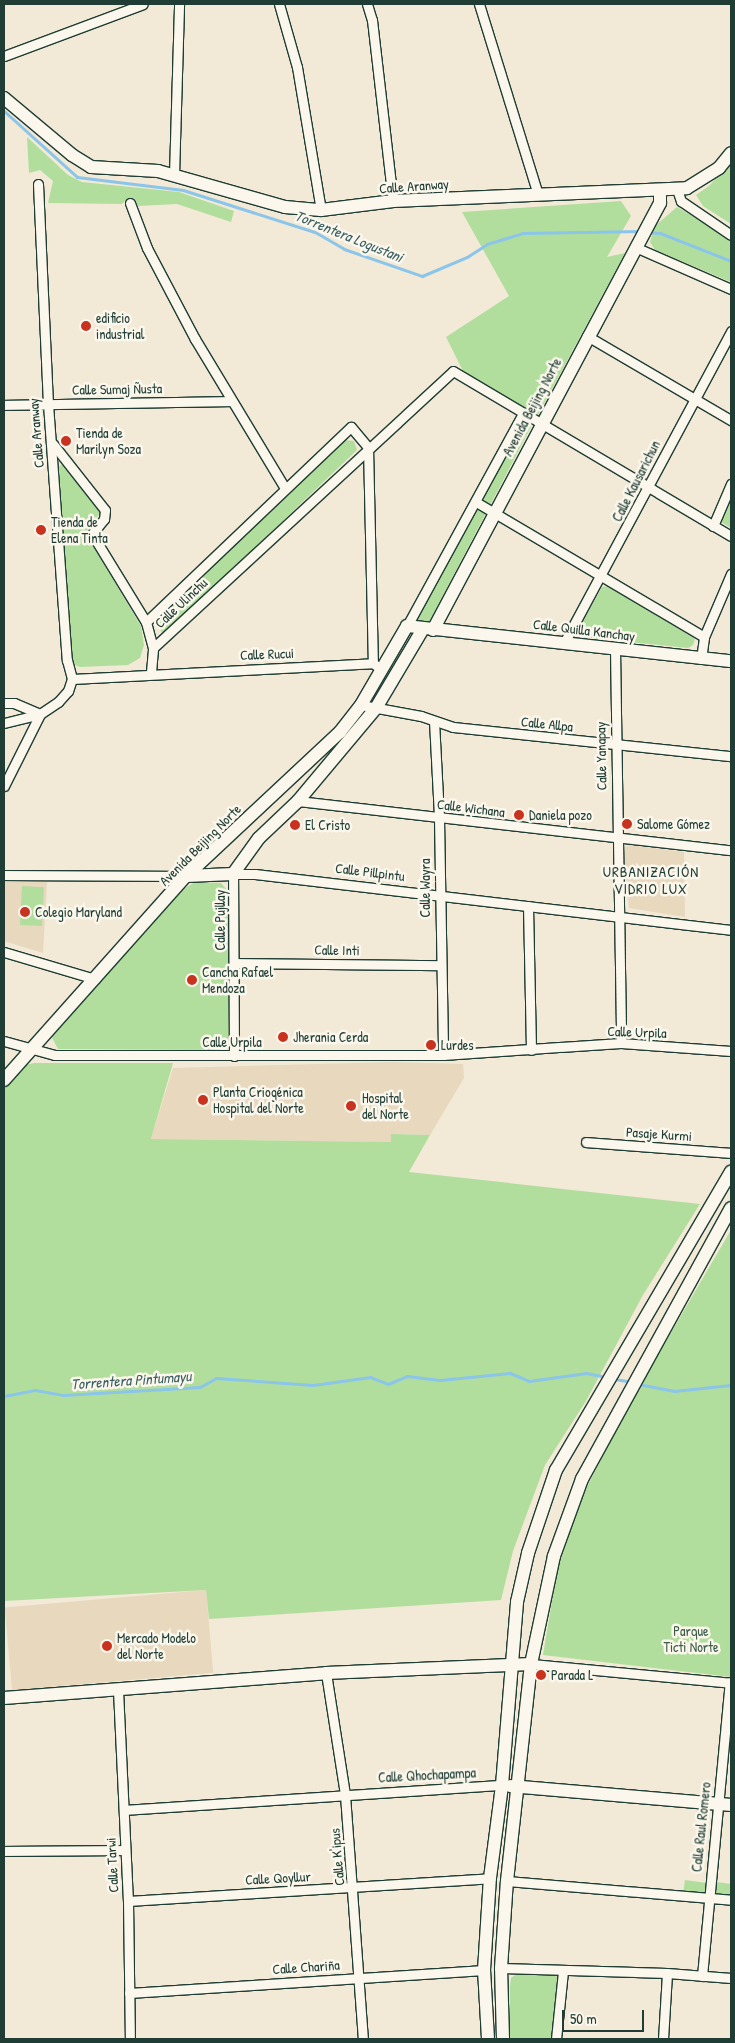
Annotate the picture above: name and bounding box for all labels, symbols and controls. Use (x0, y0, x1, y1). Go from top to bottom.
street label: Calle Aranway (379, 175, 449, 197)
water label: Torrentera Logustani (292, 206, 406, 266)
place label: edificio industrial (96, 310, 144, 342)
marker: edificio industrial (80, 320, 92, 332)
street label: Avenida Beijing Norte (499, 355, 565, 459)
street label: Calle Sumaj Ñusta (72, 380, 162, 398)
street label: Calle Aranway (25, 397, 47, 469)
place label: Tienda de Marilyn Soza (76, 425, 141, 458)
marker: Tienda de Marilyn Soza (60, 435, 72, 447)
street label: Calle Kausarichun (608, 438, 664, 524)
place label: Tienda de Elena Tinta (51, 514, 108, 546)
marker: Tienda de Elena Tinta (35, 524, 47, 536)
street label: Calle Ulinchu (151, 574, 211, 632)
street label: Calle Quilla Kanchay (532, 615, 636, 645)
street label: Calle Rucui (240, 645, 294, 663)
street label: Calle Allpa (520, 713, 574, 735)
street label: Calle Yanapay (592, 721, 610, 791)
street label: Calle Wichana (436, 795, 506, 821)
street label: Avenida Beijing Norte (156, 801, 244, 889)
place label: Daniela pozo (529, 807, 592, 823)
marker: Daniela pozo (513, 809, 525, 821)
place label: Salome Gómez (637, 816, 710, 832)
place label: El Cristo (305, 817, 350, 833)
marker: Salome Gómez (621, 818, 633, 830)
marker: El Cristo (289, 819, 301, 831)
street label: Calle Pillpintu (334, 859, 406, 885)
street label: Calle Wayra (417, 859, 433, 917)
district label: URBANIZACIÓN VIDRIO LUX (601, 862, 701, 897)
street label: Calle Pujllay (212, 889, 228, 951)
place label: Colegio Maryland (35, 904, 122, 920)
marker: Colegio Maryland (19, 906, 31, 918)
street label: Calle Inti (314, 941, 360, 959)
place label: Cancha Rafael Mendoza (202, 964, 273, 996)
marker: Cancha Rafael Mendoza (186, 974, 198, 986)
street label: Calle Urpila (607, 1023, 667, 1041)
place label: Jherania Cerda (293, 1029, 368, 1045)
marker: Jherania Cerda (277, 1031, 289, 1043)
street label: Calle Urpila (202, 1034, 262, 1050)
place label: Lurdes (441, 1037, 474, 1053)
marker: Lurdes (425, 1039, 437, 1051)
place label: Planta Criogénica Hospital del Norte (213, 1084, 304, 1116)
place label: Hospital del Norte (362, 1090, 409, 1122)
marker: Planta Criogénica Hospital del Norte (197, 1094, 209, 1106)
marker: Hospital del Norte (344, 1099, 358, 1113)
street label: Pasaje Kurmi (625, 1123, 693, 1145)
water label: Torrentera Pintumayu (70, 1367, 192, 1393)
park label: Parque Ticti Norte (663, 1623, 719, 1655)
place label: Mercado Modelo del Norte (117, 1630, 196, 1662)
marker: Mercado Modelo del Norte (101, 1640, 113, 1652)
place label: Parada L (551, 1667, 593, 1683)
marker: Parada L (535, 1669, 547, 1681)
street label: Calle Qhochapampa (378, 1764, 476, 1786)
street label: Calle Raul Romero (688, 1781, 714, 1873)
street label: Calle K'ipus (326, 1828, 348, 1886)
street label: Calle Tarwi (102, 1837, 122, 1893)
street label: Calle Qoyllur (245, 1868, 311, 1888)
street label: Calle Chariña (272, 1956, 340, 1978)
scale bar (565, 2000, 648, 2032)
text: 50 m (570, 2008, 597, 2029)

